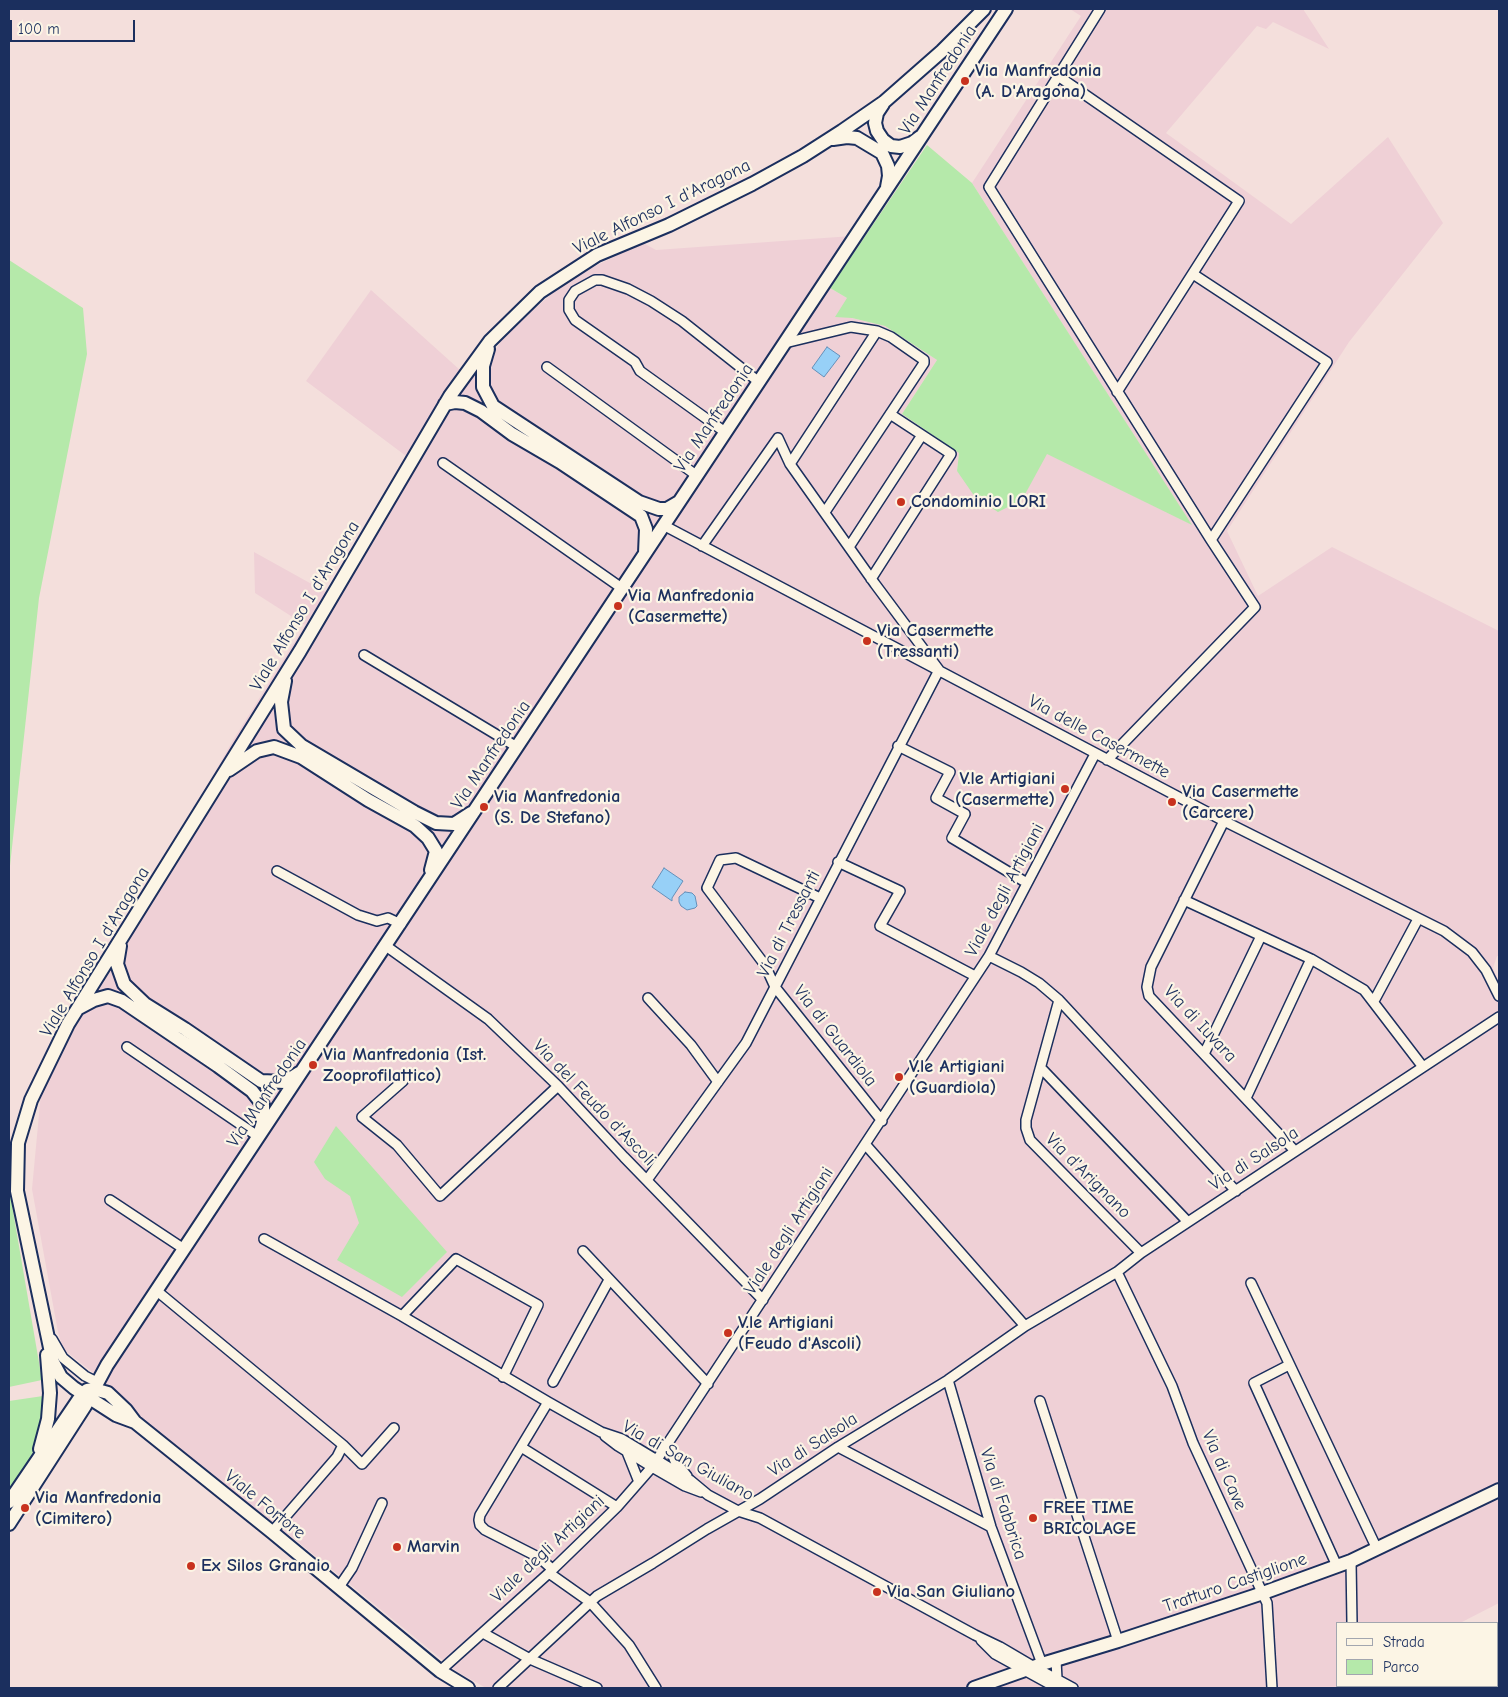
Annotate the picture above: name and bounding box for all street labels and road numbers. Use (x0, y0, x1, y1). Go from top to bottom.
street label: Via Manfredonia (894, 21, 982, 139)
street label: Viale Alfonso I d'Aragona (570, 155, 754, 259)
street label: Via Manfredonia (670, 359, 758, 477)
street label: Viale Alfonso I d'Aragona (246, 517, 364, 695)
street label: Via delle Casermette (1025, 691, 1173, 783)
street label: Via Manfredonia (447, 696, 535, 814)
street label: Viale degli Artigiani (961, 820, 1049, 960)
street label: Viale Alfonso I d'Aragona (36, 863, 154, 1041)
street label: Via di Tressanti (753, 867, 825, 981)
street label: Via di Guardiola (789, 981, 881, 1091)
street label: Via di Iuvara (1159, 981, 1241, 1067)
street label: Via Manfredonia (223, 1034, 311, 1152)
street label: Via del Feudo d'Ascoli (528, 1035, 660, 1171)
street label: Via di Salsola (1205, 1122, 1303, 1196)
street label: Via d'Arignano (1041, 1129, 1135, 1223)
street label: Viale degli Artigiani (740, 1163, 838, 1299)
street label: Via di Salsola (764, 1408, 862, 1482)
street label: Via di San Giuliano (619, 1416, 757, 1506)
street label: Via di Cave (1197, 1427, 1251, 1513)
street label: Via di Fabbrica (975, 1446, 1031, 1562)
street label: Viale Fortore (220, 1466, 310, 1544)
street label: Viale degli Artigiani (487, 1491, 609, 1607)
street label: Tratturo Castiglione (1160, 1548, 1310, 1618)

